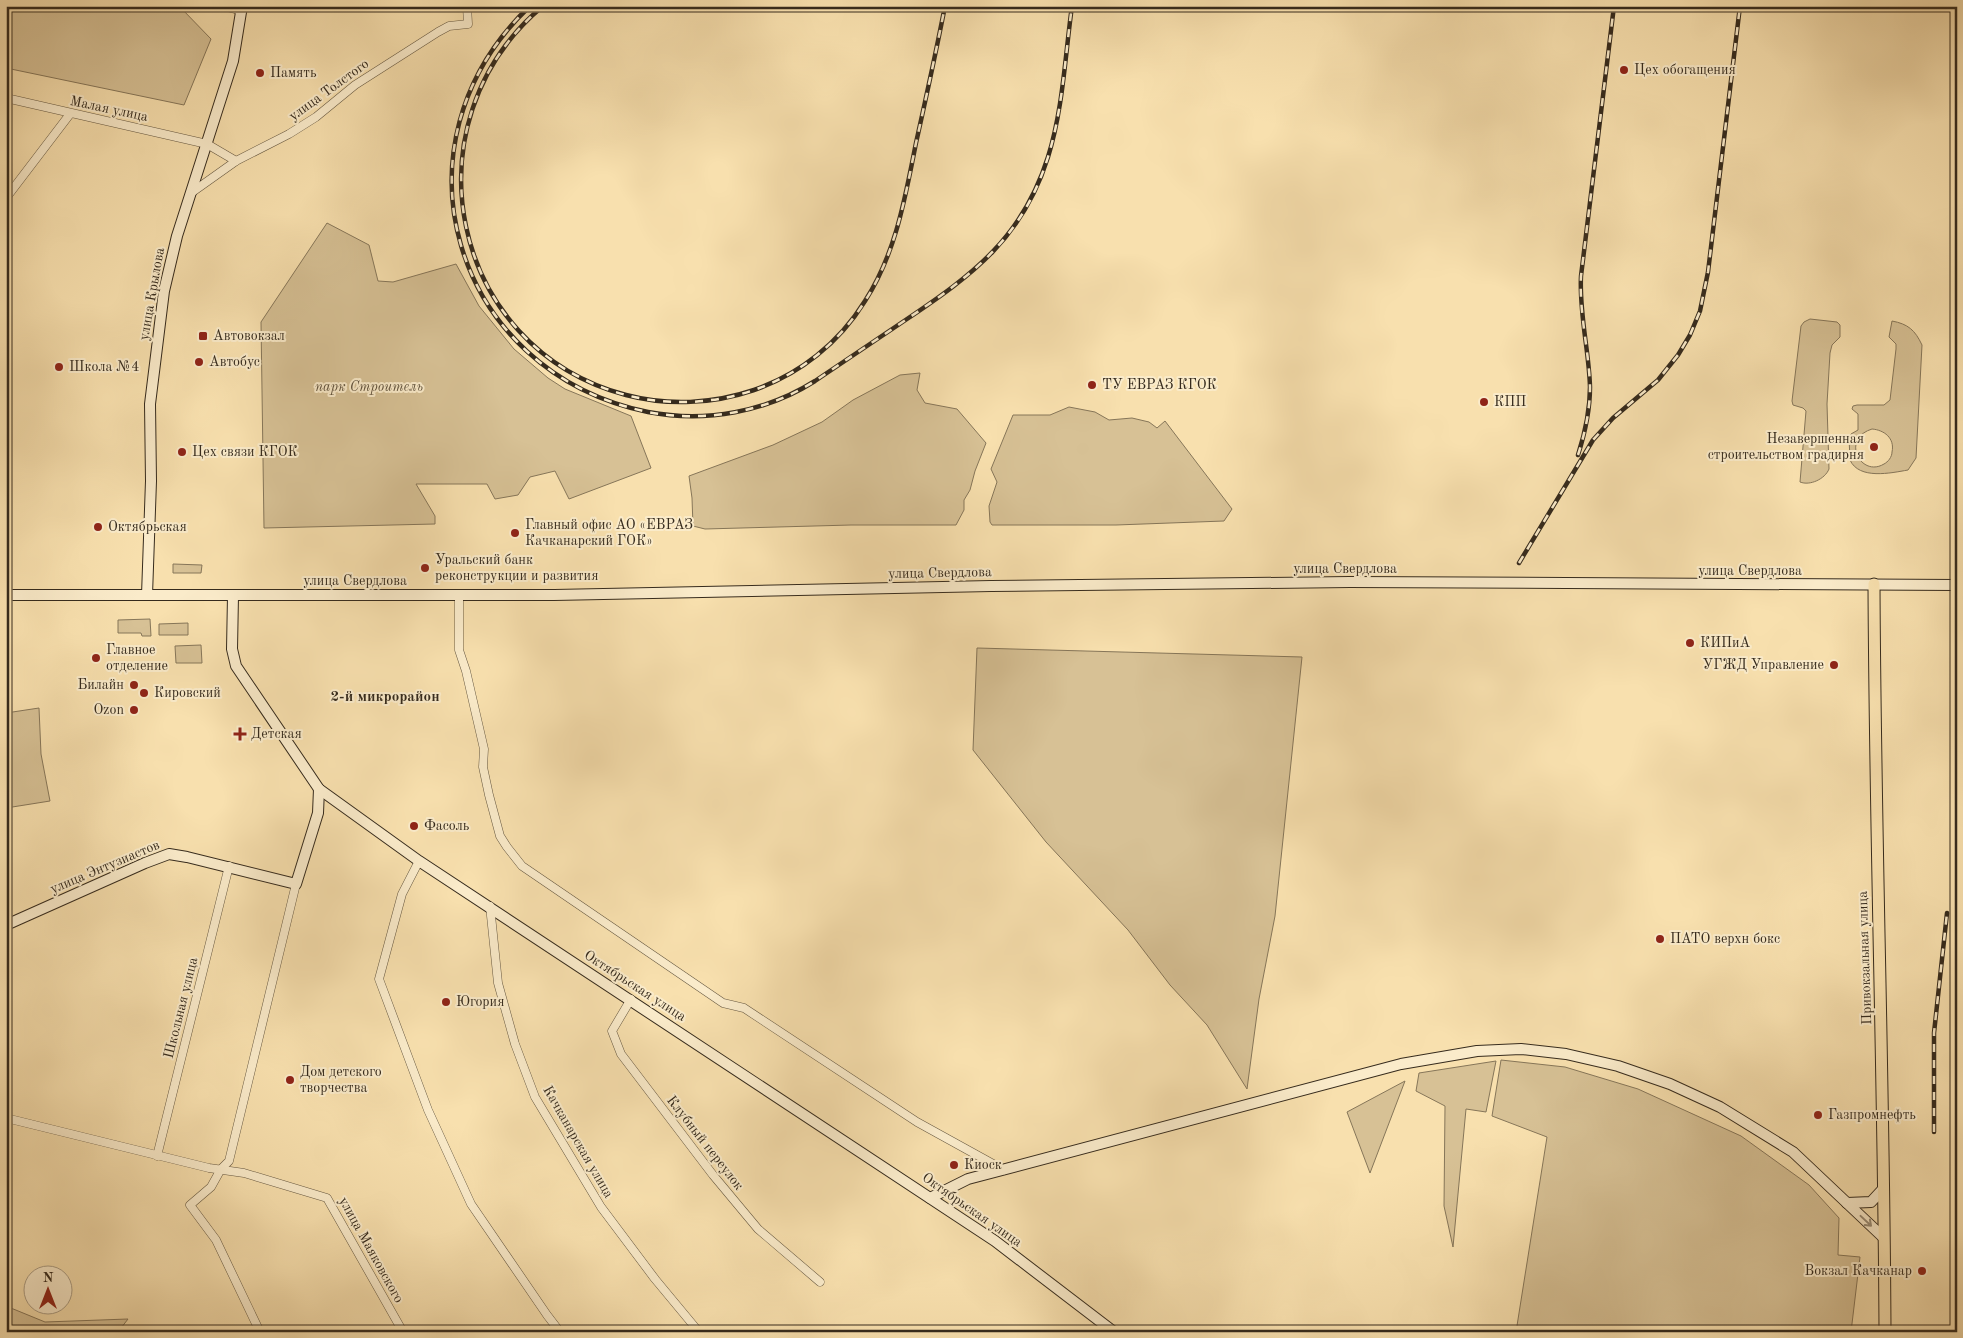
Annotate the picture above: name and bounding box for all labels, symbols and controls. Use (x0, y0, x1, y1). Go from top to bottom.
street label: улица Толстого (287, 56, 371, 124)
place label: Цех обогащения (1634, 63, 1736, 77)
marker: Цех обогащения (1618, 64, 1630, 76)
place label: Память (270, 66, 317, 80)
marker: Память (254, 67, 266, 79)
street label: Малая улица (69, 94, 149, 124)
street label: улица Крылова (137, 246, 167, 342)
place label: Автовокзал (213, 329, 285, 343)
marker: Автовокзал (197, 330, 209, 342)
place label: Автобус (209, 355, 260, 369)
marker: Автобус (193, 356, 205, 368)
place label: Школа №4 (69, 360, 139, 374)
marker: Школа №4 (53, 361, 65, 373)
place label: ТУ ЕВРАЗ КГОК (1102, 378, 1217, 392)
marker: ТУ ЕВРАЗ КГОК (1086, 379, 1098, 391)
park label: парк Строитель (315, 380, 423, 395)
place label: КПП (1494, 395, 1526, 409)
marker: КПП (1478, 396, 1490, 408)
place label: Незавершенная строительством градирня (1708, 432, 1864, 462)
marker: Незавершенная строительством градирня (1868, 441, 1880, 453)
place label: Цех связи КГОК (192, 445, 298, 459)
marker: Цех связи КГОК (176, 446, 188, 458)
place label: Главный офис АО «ЕВРАЗ Качканарский ГОК» (525, 518, 693, 548)
place label: Октябрьская (108, 520, 187, 534)
marker: Октябрьская (92, 521, 104, 533)
marker: Главный офис АО «ЕВРАЗ Качканарский ГОК» (509, 527, 521, 539)
place label: Уральский банк реконструкции и развития (435, 553, 598, 583)
marker: Уральский банк реконструкции и развития (419, 562, 431, 574)
street label: улица Свердлова (1293, 562, 1397, 576)
street label: улица Свердлова (1698, 564, 1802, 578)
street label: улица Свердлова (888, 565, 992, 581)
street label: улица Свердлова (303, 574, 407, 588)
place label: КИПиА (1700, 636, 1751, 650)
marker: КИПиА (1684, 637, 1696, 649)
place label: Главное отделение (106, 643, 168, 673)
marker: Главное отделение (90, 652, 102, 664)
place label: УГЖД Управление (1702, 658, 1824, 672)
marker: УГЖД Управление (1828, 659, 1840, 671)
place label: Билайн (77, 678, 124, 692)
marker: Билайн (128, 679, 140, 691)
place label: Кировский (154, 686, 221, 700)
marker: Кировский (138, 687, 150, 699)
district label: 2-й микрорайон (330, 690, 440, 705)
place label: Ozon (94, 703, 124, 717)
marker: Ozon (128, 704, 140, 716)
marker: Детская (233, 727, 247, 741)
place label: Детская (251, 727, 302, 741)
place label: Фасоль (424, 819, 470, 833)
marker: Фасоль (408, 820, 420, 832)
street label: улица Энтузиастов (48, 838, 162, 896)
street label: Привокзальная улица (1856, 891, 1874, 1025)
place label: ПАТО верхн бокс (1670, 932, 1780, 946)
marker: ПАТО верхн бокс (1654, 933, 1666, 945)
street label: Октябрьская улица (581, 948, 689, 1024)
street label: Школьная улица (162, 956, 200, 1060)
place label: Югория (456, 995, 504, 1009)
marker: Югория (440, 996, 452, 1008)
place label: Дом детского творчества (300, 1065, 382, 1095)
marker: Дом детского творчества (284, 1074, 296, 1086)
street label: Качканарская улица (540, 1084, 616, 1201)
street label: Клубный переулок (664, 1093, 746, 1193)
place label: Газпромнефть (1828, 1108, 1916, 1123)
marker: Газпромнефть (1812, 1109, 1824, 1121)
place label: Киоск (964, 1158, 1002, 1172)
marker: Киоск (948, 1159, 960, 1171)
street label: Октябрьская улица (919, 1170, 1025, 1250)
street label: улица Маяковского (336, 1195, 406, 1305)
one-way arrow (1859, 1215, 1872, 1227)
place label: Вокзал Качканар (1805, 1264, 1912, 1278)
marker: Вокзал Качканар (1916, 1265, 1928, 1277)
north arrow (22, 1266, 72, 1316)
text: N (43, 1271, 54, 1285)

